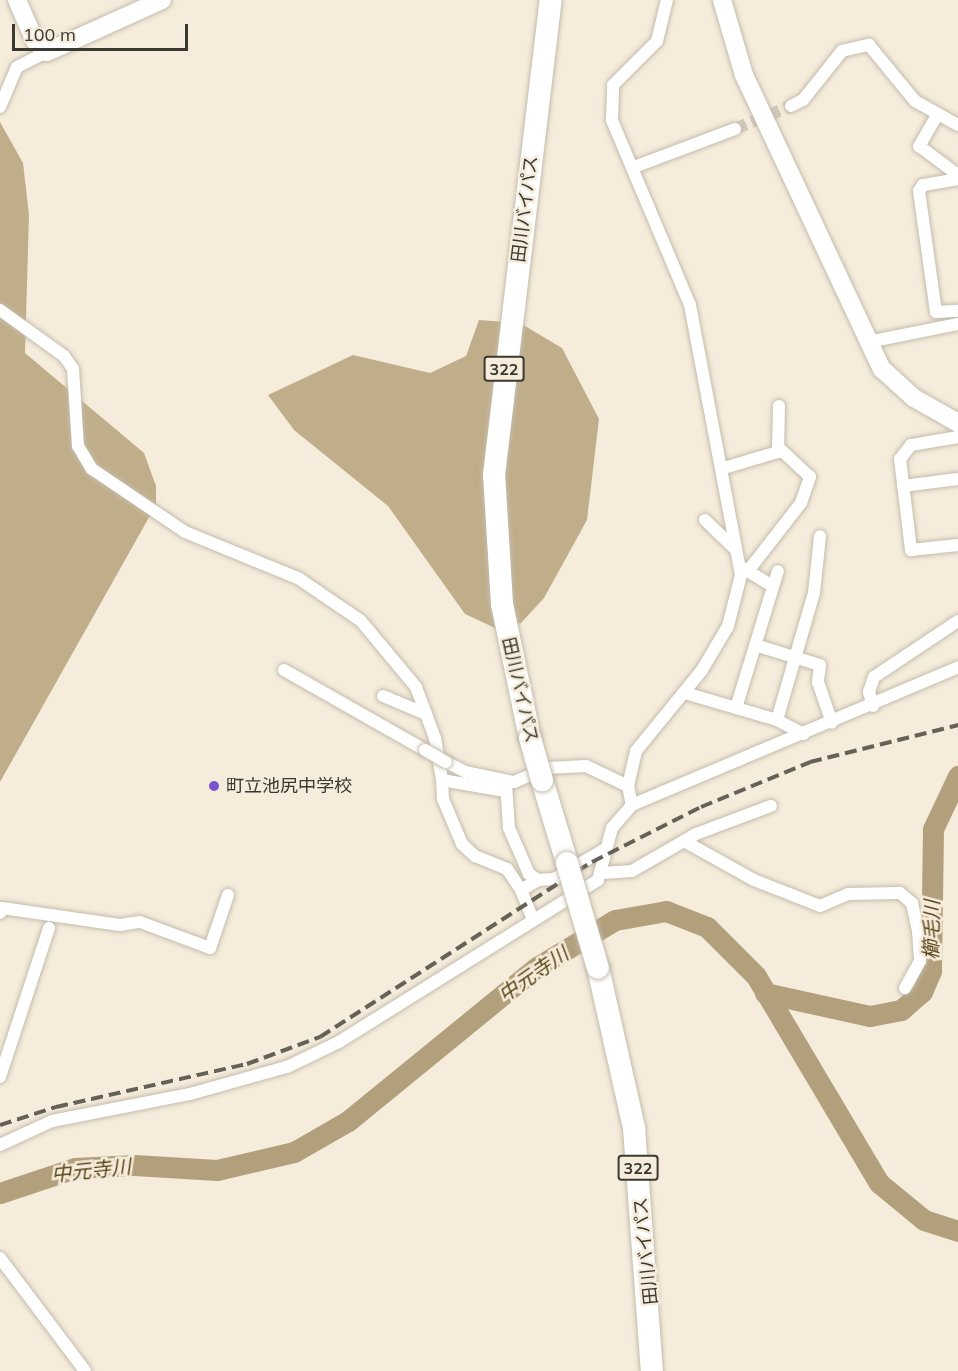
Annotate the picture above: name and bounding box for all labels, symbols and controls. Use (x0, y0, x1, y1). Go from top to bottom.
scale bar (15, 12, 190, 50)
text: 100 m (23, 23, 76, 46)
street label: 田川バイパス (508, 154, 542, 264)
road number: 322 (483, 356, 525, 382)
street label: 田川バイパス (497, 635, 543, 745)
place label: 町立池尻中学校 (226, 775, 352, 797)
marker: 町立池尻中学校 (207, 779, 221, 793)
water label: 櫛毛川 (918, 900, 944, 960)
water label: 中元寺川 (493, 941, 573, 1007)
water label: 中元寺川 (50, 1154, 132, 1186)
road number: 322 (617, 1155, 659, 1181)
street label: 田川バイパス (630, 1196, 662, 1306)

